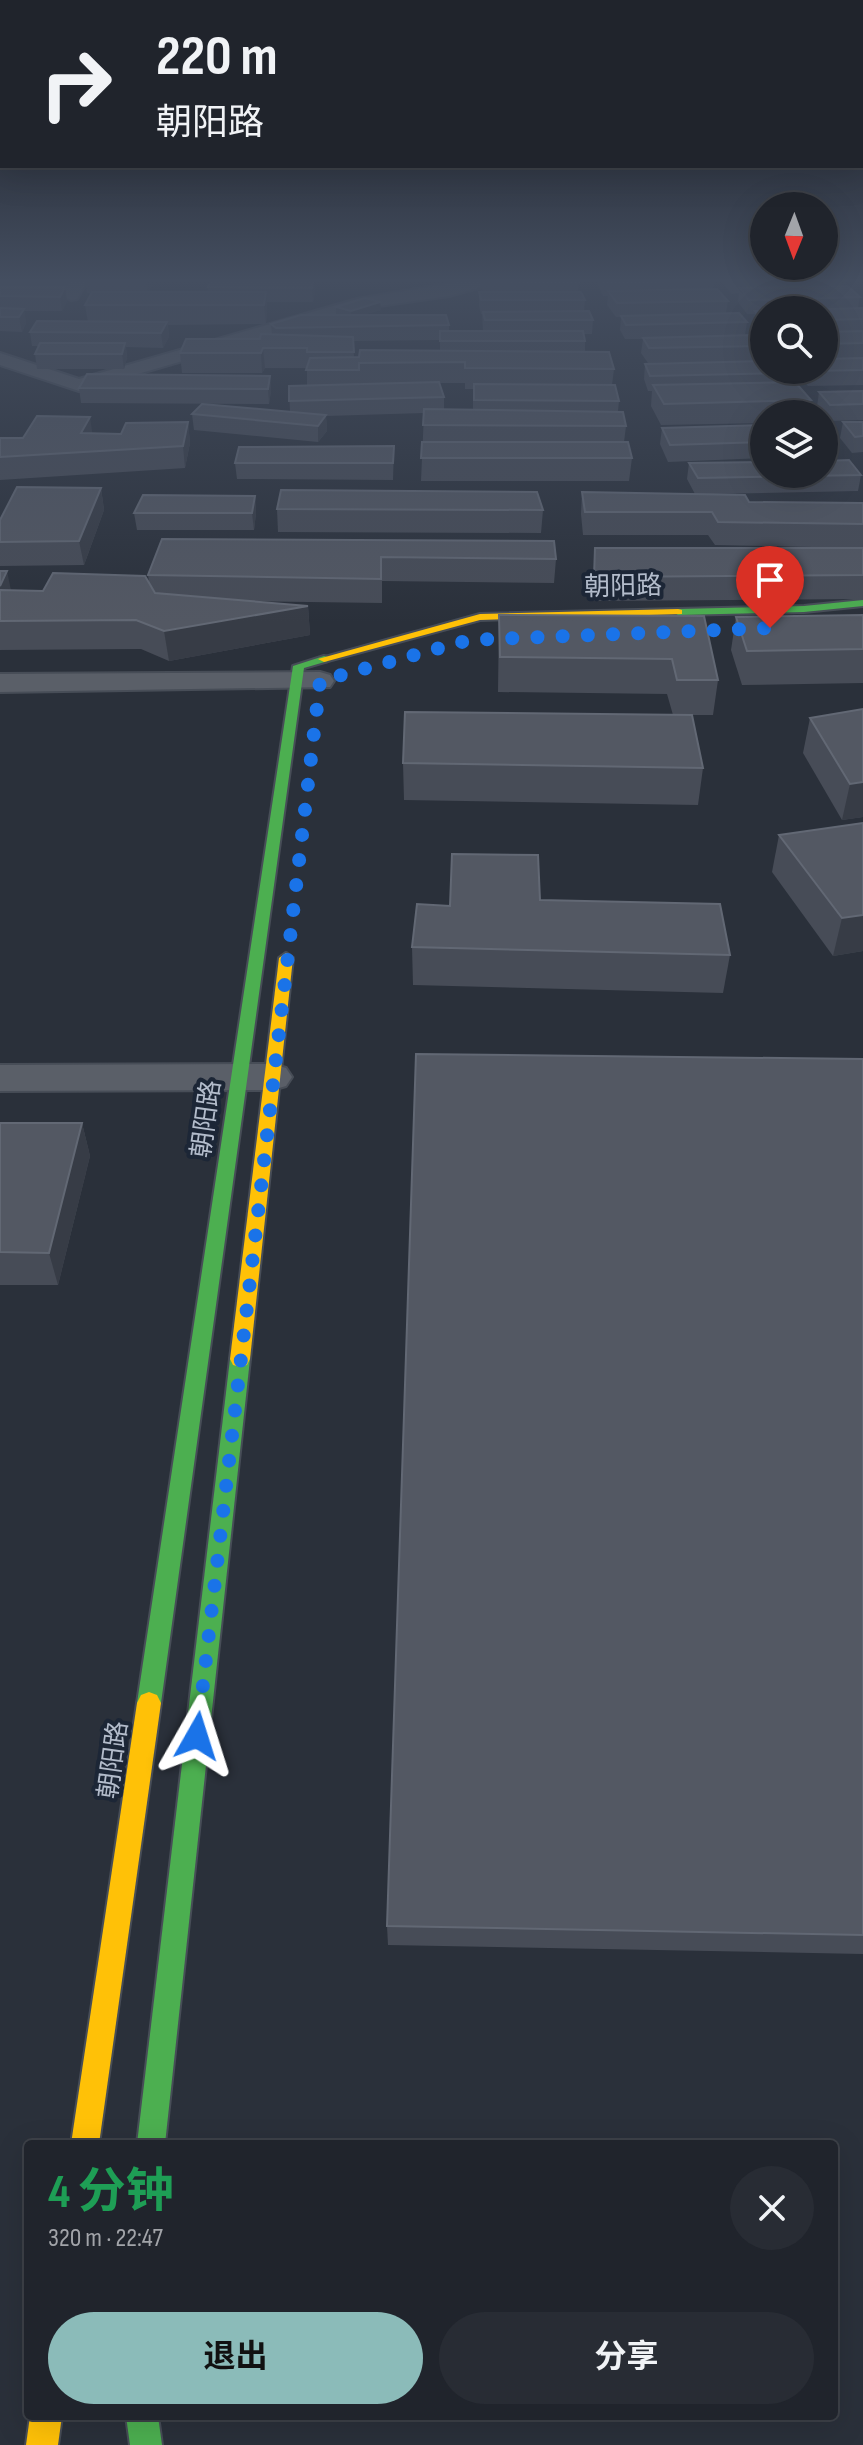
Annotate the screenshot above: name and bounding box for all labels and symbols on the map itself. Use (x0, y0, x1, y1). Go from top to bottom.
north arrow (750, 192, 838, 280)
pin (736, 546, 804, 628)
street label: 朝阳路 (584, 571, 662, 603)
street label: 朝阳路 (186, 1078, 228, 1160)
position arrow (155, 1694, 239, 1778)
street label: 朝阳路 (93, 1719, 135, 1801)

